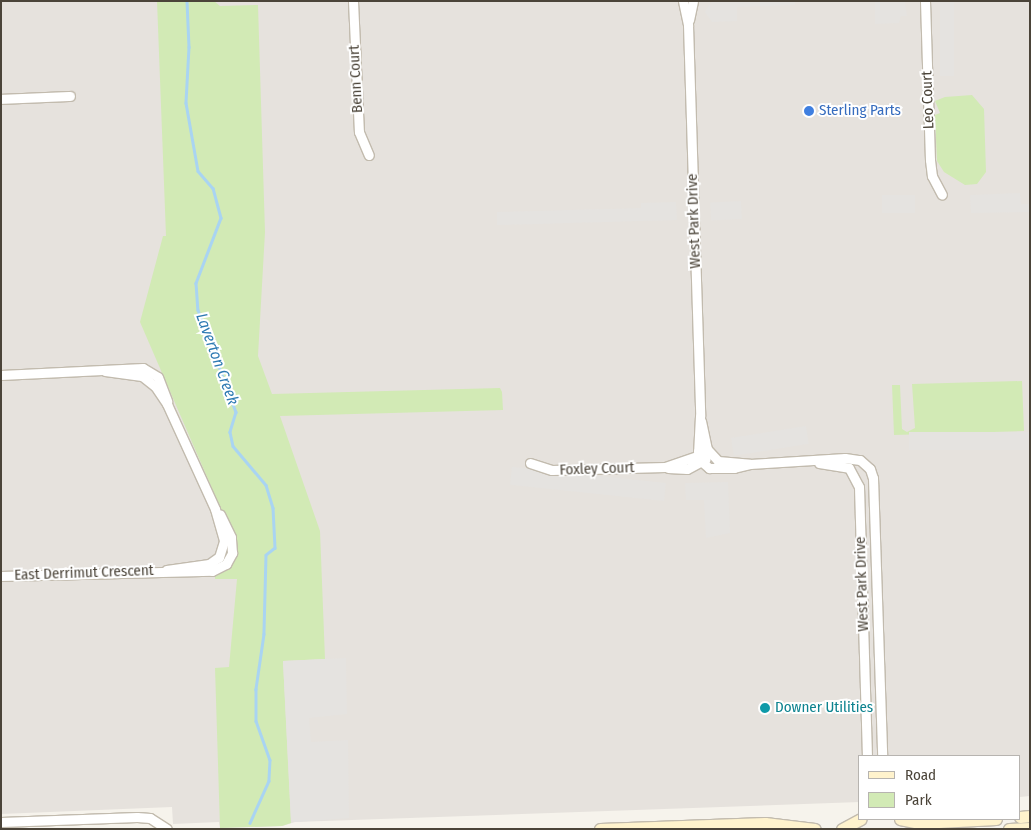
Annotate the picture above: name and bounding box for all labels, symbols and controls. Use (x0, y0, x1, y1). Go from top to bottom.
street label: Benn Court (345, 45, 367, 113)
street label: Leo Court (918, 71, 938, 129)
place label: Sterling Parts (819, 102, 901, 120)
marker: Sterling Parts (803, 105, 815, 117)
street label: West Park Drive (683, 173, 705, 269)
water label: Laverton Creek (192, 310, 242, 408)
street label: Foxley Court (559, 459, 635, 479)
street label: West Park Drive (851, 536, 873, 632)
street label: East Derrimut Crescent (14, 562, 154, 584)
place label: Downer Utilities (775, 699, 873, 717)
marker: Downer Utilities (759, 702, 771, 714)
legend (858, 755, 1021, 820)
text: Road (905, 766, 936, 784)
text: Park (905, 791, 932, 809)

